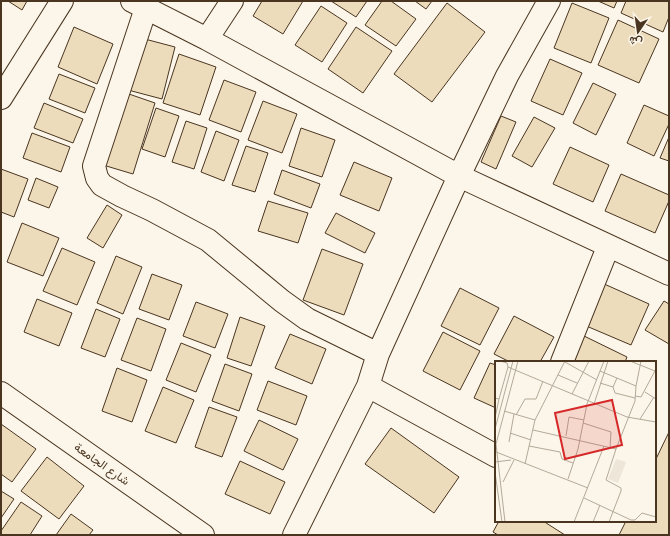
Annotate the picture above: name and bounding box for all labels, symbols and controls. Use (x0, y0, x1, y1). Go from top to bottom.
north arrow (618, 12, 658, 52)
text: ش (628, 33, 644, 50)
inset map (495, 361, 656, 522)
street label: شارع الجامعة (70, 439, 133, 490)

